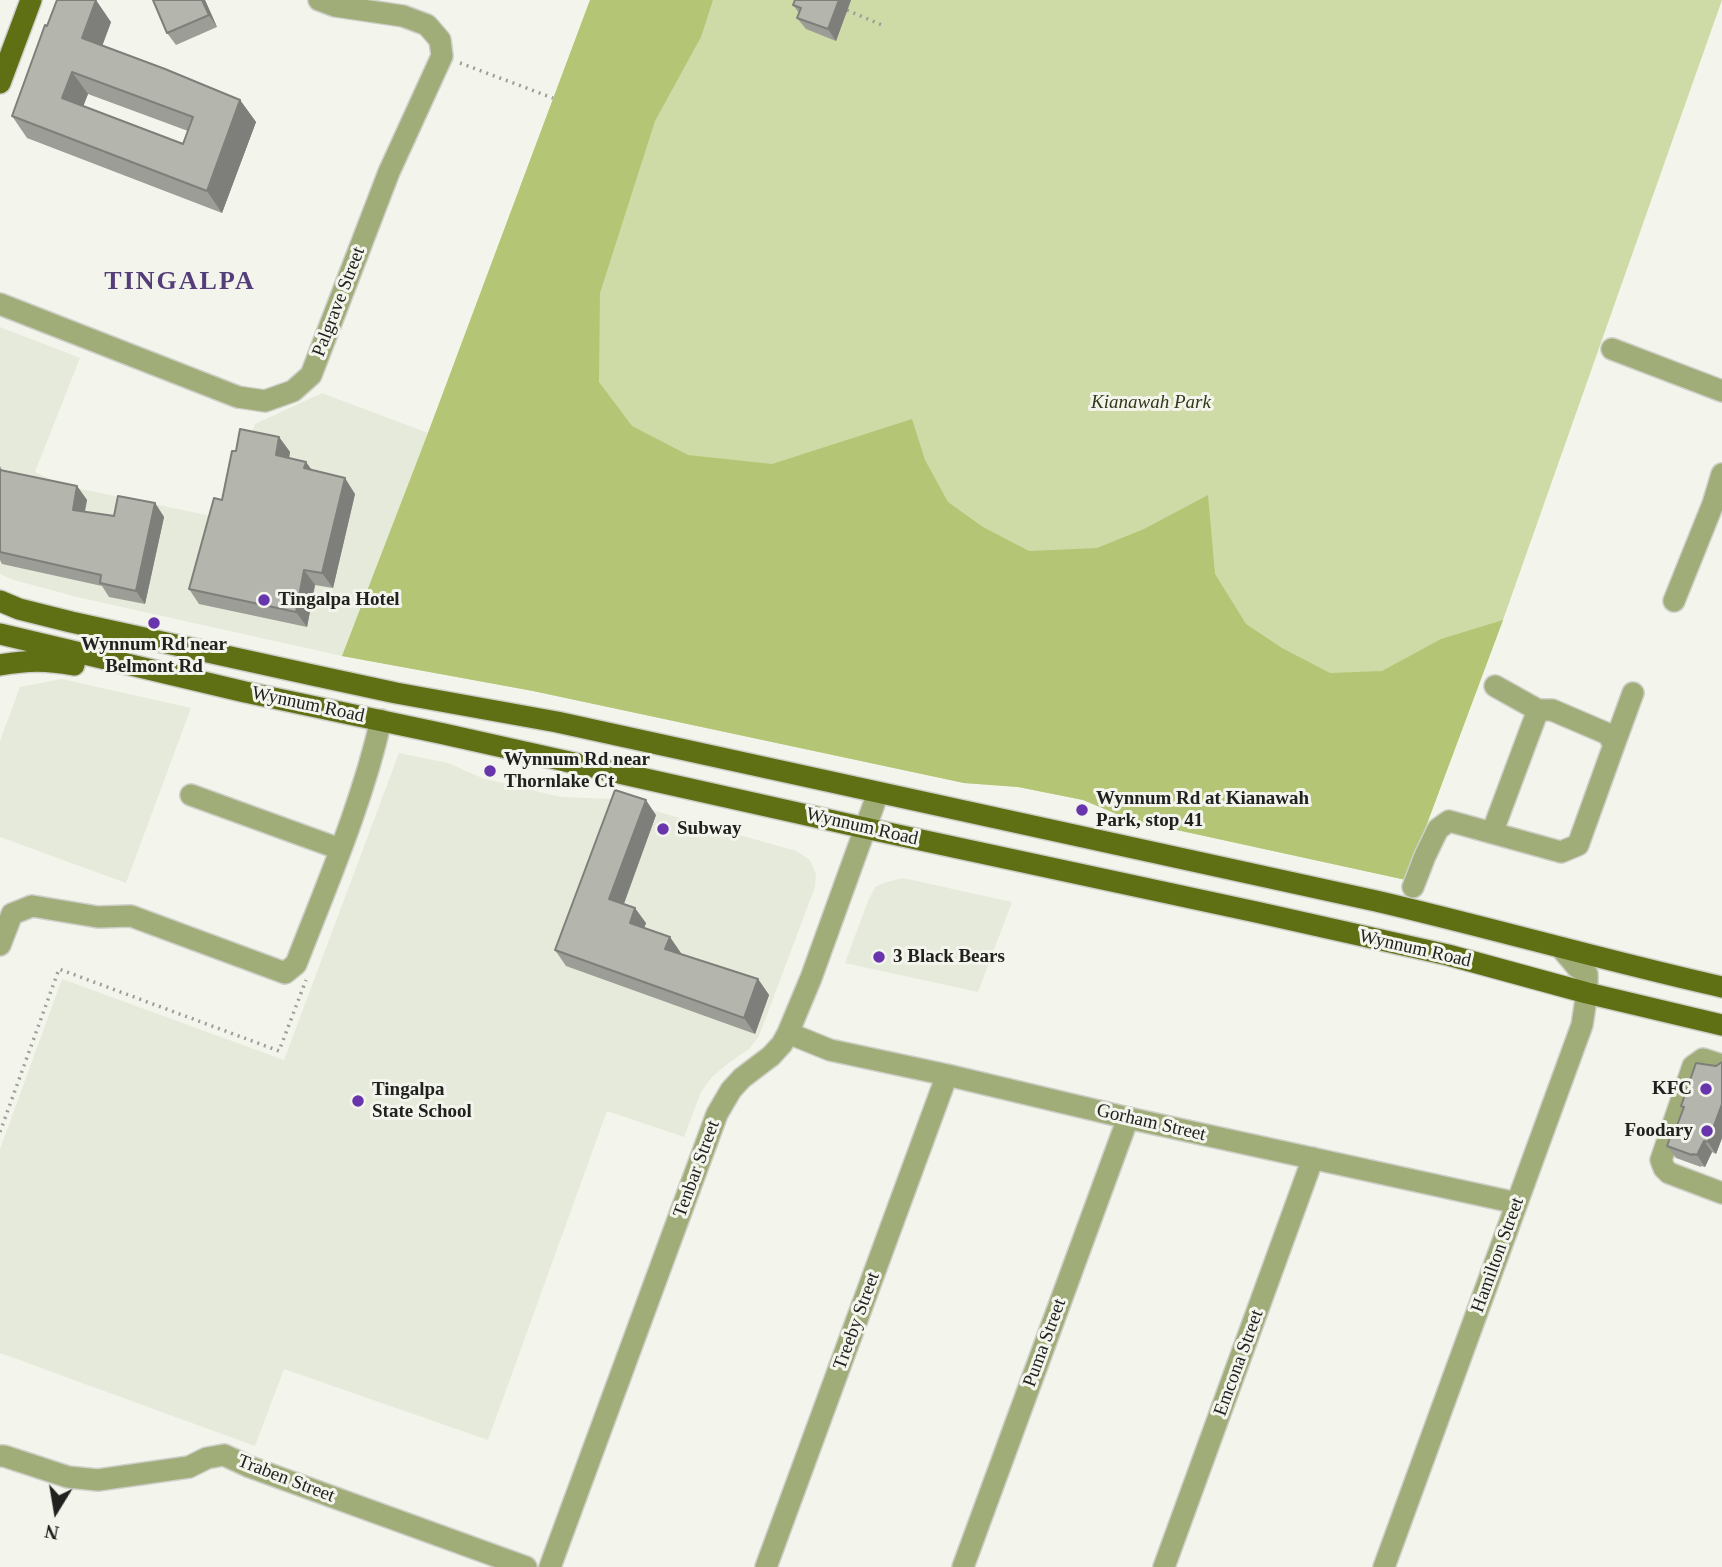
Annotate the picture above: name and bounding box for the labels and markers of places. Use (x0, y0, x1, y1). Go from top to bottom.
place label: Tingalpa Hotel (278, 589, 400, 611)
marker: Tingalpa Hotel (256, 592, 272, 608)
marker: Wynnum Rd near Belmont Rd (146, 615, 162, 631)
place label: Wynnum Rd near Belmont Rd (81, 634, 227, 678)
place label: Wynnum Rd near Thornlake Ct (504, 749, 650, 793)
marker: Wynnum Rd near Thornlake Ct (482, 763, 498, 779)
place label: Wynnum Rd at Kianawah Park, stop 41 (1096, 788, 1309, 832)
marker: Wynnum Rd at Kianawah Park, stop 41 (1074, 802, 1090, 818)
place label: Subway (677, 818, 741, 840)
marker: Subway (655, 821, 671, 837)
place label: 3 Black Bears (893, 946, 1005, 968)
marker: 3 Black Bears (871, 949, 887, 965)
place label: KFC (1652, 1078, 1692, 1100)
place label: Tingalpa State School (372, 1079, 472, 1123)
marker: KFC (1698, 1081, 1714, 1097)
marker: Tingalpa State School (350, 1093, 366, 1109)
place label: Foodary (1624, 1120, 1693, 1142)
marker: Foodary (1699, 1123, 1715, 1139)

